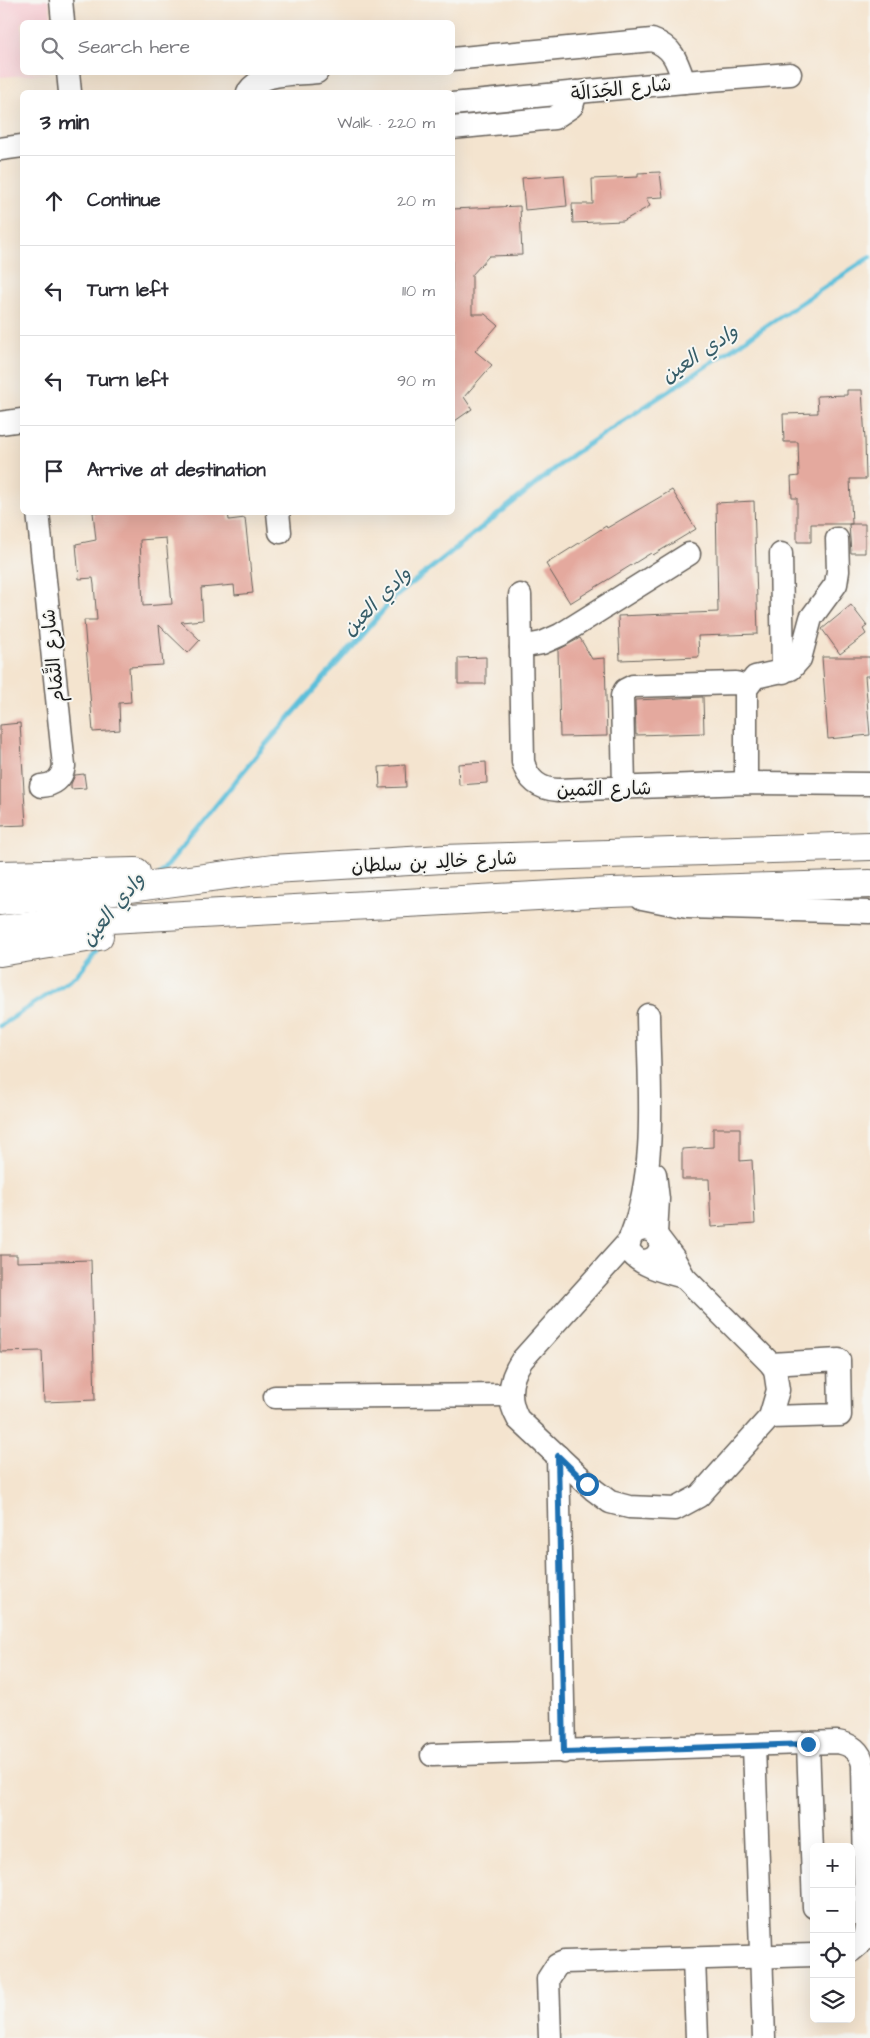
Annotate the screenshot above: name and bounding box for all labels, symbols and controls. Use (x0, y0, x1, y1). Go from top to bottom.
search box (20, 20, 455, 75)
icon: search (38, 34, 66, 62)
text: Search here (78, 34, 190, 61)
street label: شارع الجَدَالَة (570, 70, 673, 108)
text: 3 min (40, 108, 89, 137)
text: Walk · 220 m (337, 112, 435, 134)
icon: ahead (40, 187, 68, 215)
text: Continue (87, 187, 161, 214)
text: 20 m (397, 190, 435, 212)
icon: left (40, 277, 68, 305)
text: Turn left (87, 277, 168, 304)
text: 110 m (402, 280, 435, 302)
water label: وادي العين (656, 317, 744, 390)
icon: left (40, 367, 68, 395)
text: Turn left (87, 367, 168, 394)
text: 90 m (397, 370, 435, 392)
icon: arrive (40, 457, 68, 485)
text: Arrive at destination (87, 457, 266, 484)
water label: وادي العين (336, 560, 418, 643)
street label: شارع التَّمَام (34, 608, 72, 704)
street label: شارع الثمين (557, 775, 652, 804)
street label: شارع خالِد بن سلطان (351, 845, 518, 880)
water label: وادي العين (74, 866, 152, 952)
route start (576, 1473, 599, 1496)
route end (797, 1733, 820, 1756)
map controls (810, 1843, 855, 2023)
button: + (810, 1843, 855, 1888)
button: − (810, 1888, 855, 1933)
button: locate (810, 1933, 855, 1978)
button: layers (810, 1978, 855, 2023)

